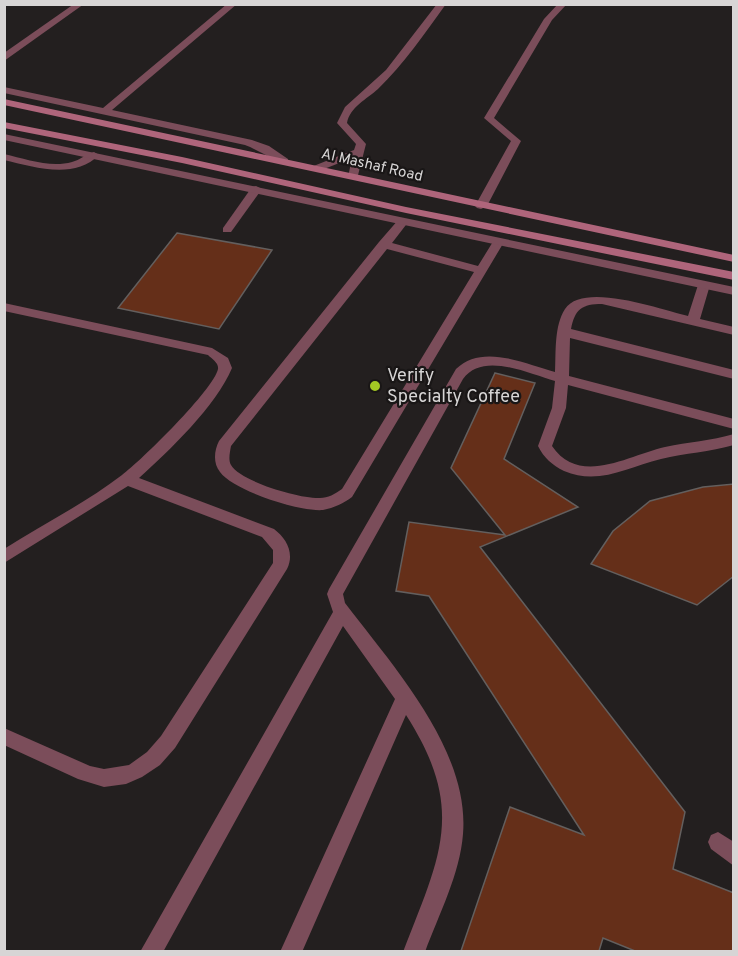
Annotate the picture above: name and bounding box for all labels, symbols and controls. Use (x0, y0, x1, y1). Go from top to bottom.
street label: Al Mashaf Road (319, 145, 425, 187)
place label: Verify Specialty Coffee (387, 365, 520, 409)
marker: Verify Specialty Coffee (368, 379, 382, 393)

